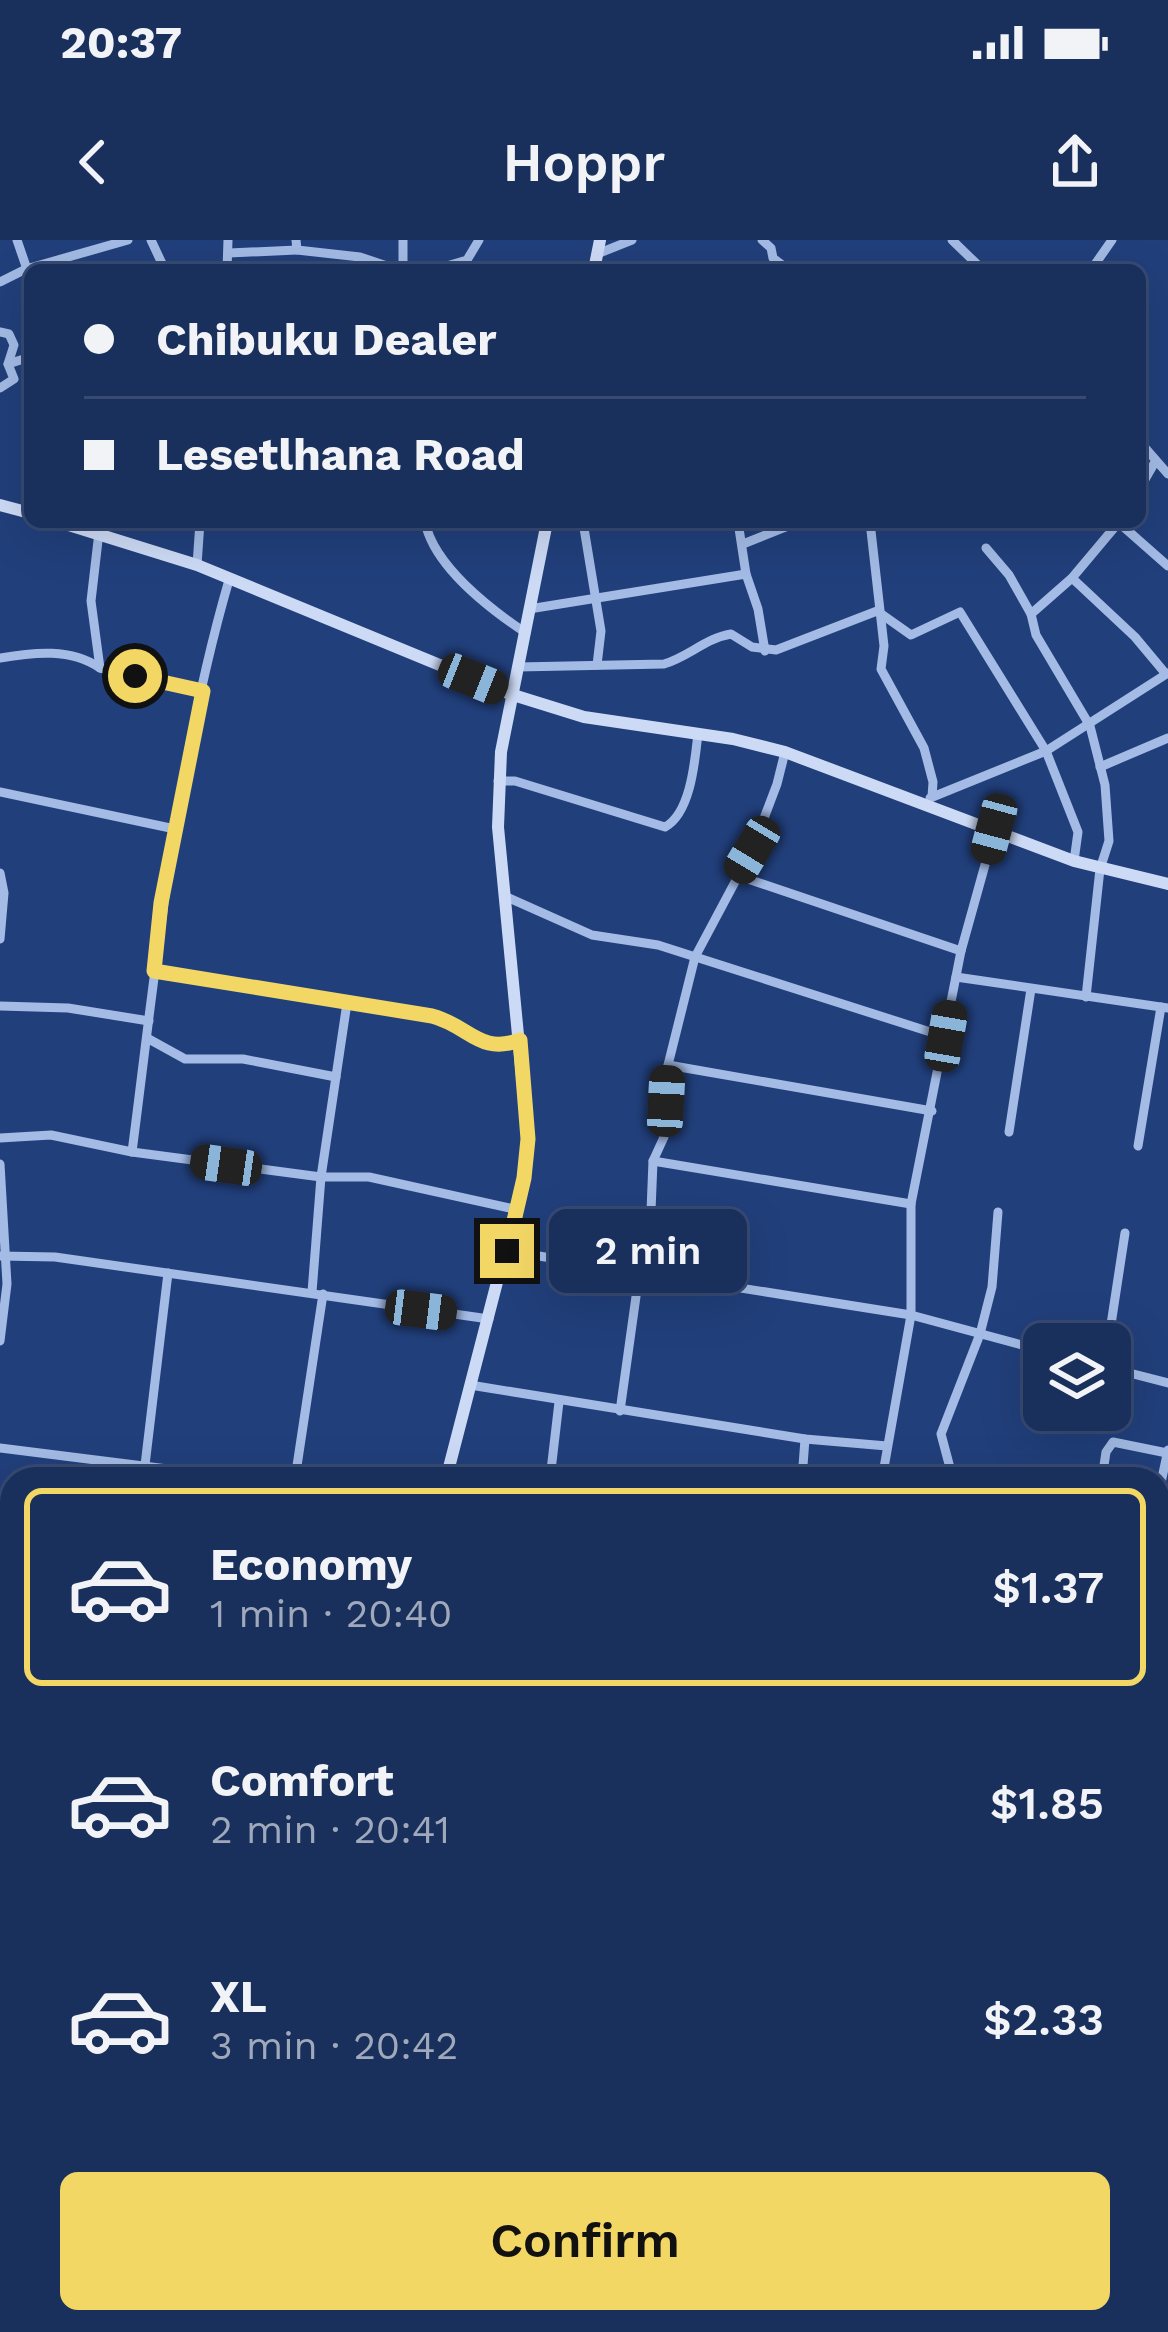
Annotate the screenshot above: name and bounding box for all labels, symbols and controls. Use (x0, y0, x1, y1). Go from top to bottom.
text: 20:37 (60, 16, 182, 69)
icon: back (60, 129, 126, 195)
icon: share (1042, 129, 1108, 195)
text: Hoppr (503, 131, 665, 194)
text: Chibuku Dealer (156, 313, 497, 366)
text: Lesetlhana Road (156, 428, 525, 481)
route start (108, 649, 162, 703)
car (433, 649, 513, 709)
car (967, 790, 1021, 868)
car (718, 810, 786, 890)
car (922, 997, 970, 1075)
car (646, 1064, 686, 1138)
car (188, 1142, 264, 1188)
callout: 2 min (549, 1209, 747, 1293)
route end (480, 1224, 534, 1278)
text: 2 min (595, 1228, 701, 1273)
car (383, 1288, 459, 1332)
map controls (1023, 1323, 1131, 1431)
button: layers (1023, 1323, 1131, 1431)
icon: car (66, 1533, 174, 1641)
text: Economy (210, 1538, 412, 1591)
text: $1.37 (992, 1561, 1104, 1614)
text: 1 min · 20:40 (210, 1591, 452, 1636)
icon: car (66, 1749, 174, 1857)
text: Comfort (210, 1754, 394, 1807)
text: $1.85 (990, 1777, 1104, 1830)
text: 2 min · 20:41 (210, 1807, 450, 1852)
icon: car (66, 1965, 174, 2073)
text: XL (210, 1970, 267, 2023)
text: $2.33 (983, 1993, 1104, 2046)
text: 3 min · 20:42 (210, 2023, 458, 2068)
button: Confirm (60, 2172, 1110, 2310)

